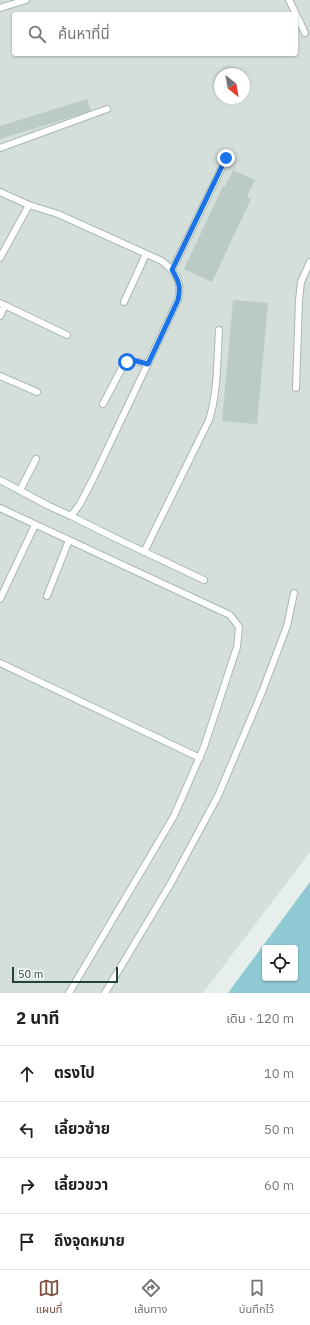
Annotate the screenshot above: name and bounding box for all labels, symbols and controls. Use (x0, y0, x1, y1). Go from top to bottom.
search box (12, 12, 298, 56)
icon: search (26, 23, 48, 45)
text: ค้นหาที่นี่ (58, 24, 110, 43)
north arrow (214, 68, 250, 104)
route end (217, 149, 235, 167)
route start (118, 353, 136, 371)
map controls (262, 945, 298, 981)
button: locate (262, 945, 298, 981)
scale bar (12, 965, 118, 984)
text: 50 m (18, 967, 43, 981)
text: 2 นาที (16, 1007, 60, 1029)
text: เดิน · 120 m (226, 1010, 294, 1027)
icon: ahead (16, 1063, 38, 1085)
text: ตรงไป (54, 1063, 95, 1082)
text: 10 m (264, 1065, 294, 1082)
icon: left (16, 1119, 38, 1141)
text: เลี้ยวซ้าย (54, 1119, 110, 1138)
text: 50 m (264, 1121, 294, 1138)
icon: right (16, 1175, 38, 1197)
text: เลี้ยวขวา (54, 1175, 108, 1194)
text: 60 m (264, 1177, 294, 1194)
icon: arrive (16, 1231, 38, 1253)
text: ถึงจุดหมาย (54, 1231, 125, 1250)
tab: แผนที่ (36, 1277, 63, 1318)
tab: เส้นทาง (134, 1277, 167, 1318)
tab: บันทึกไว้ (239, 1277, 274, 1318)

